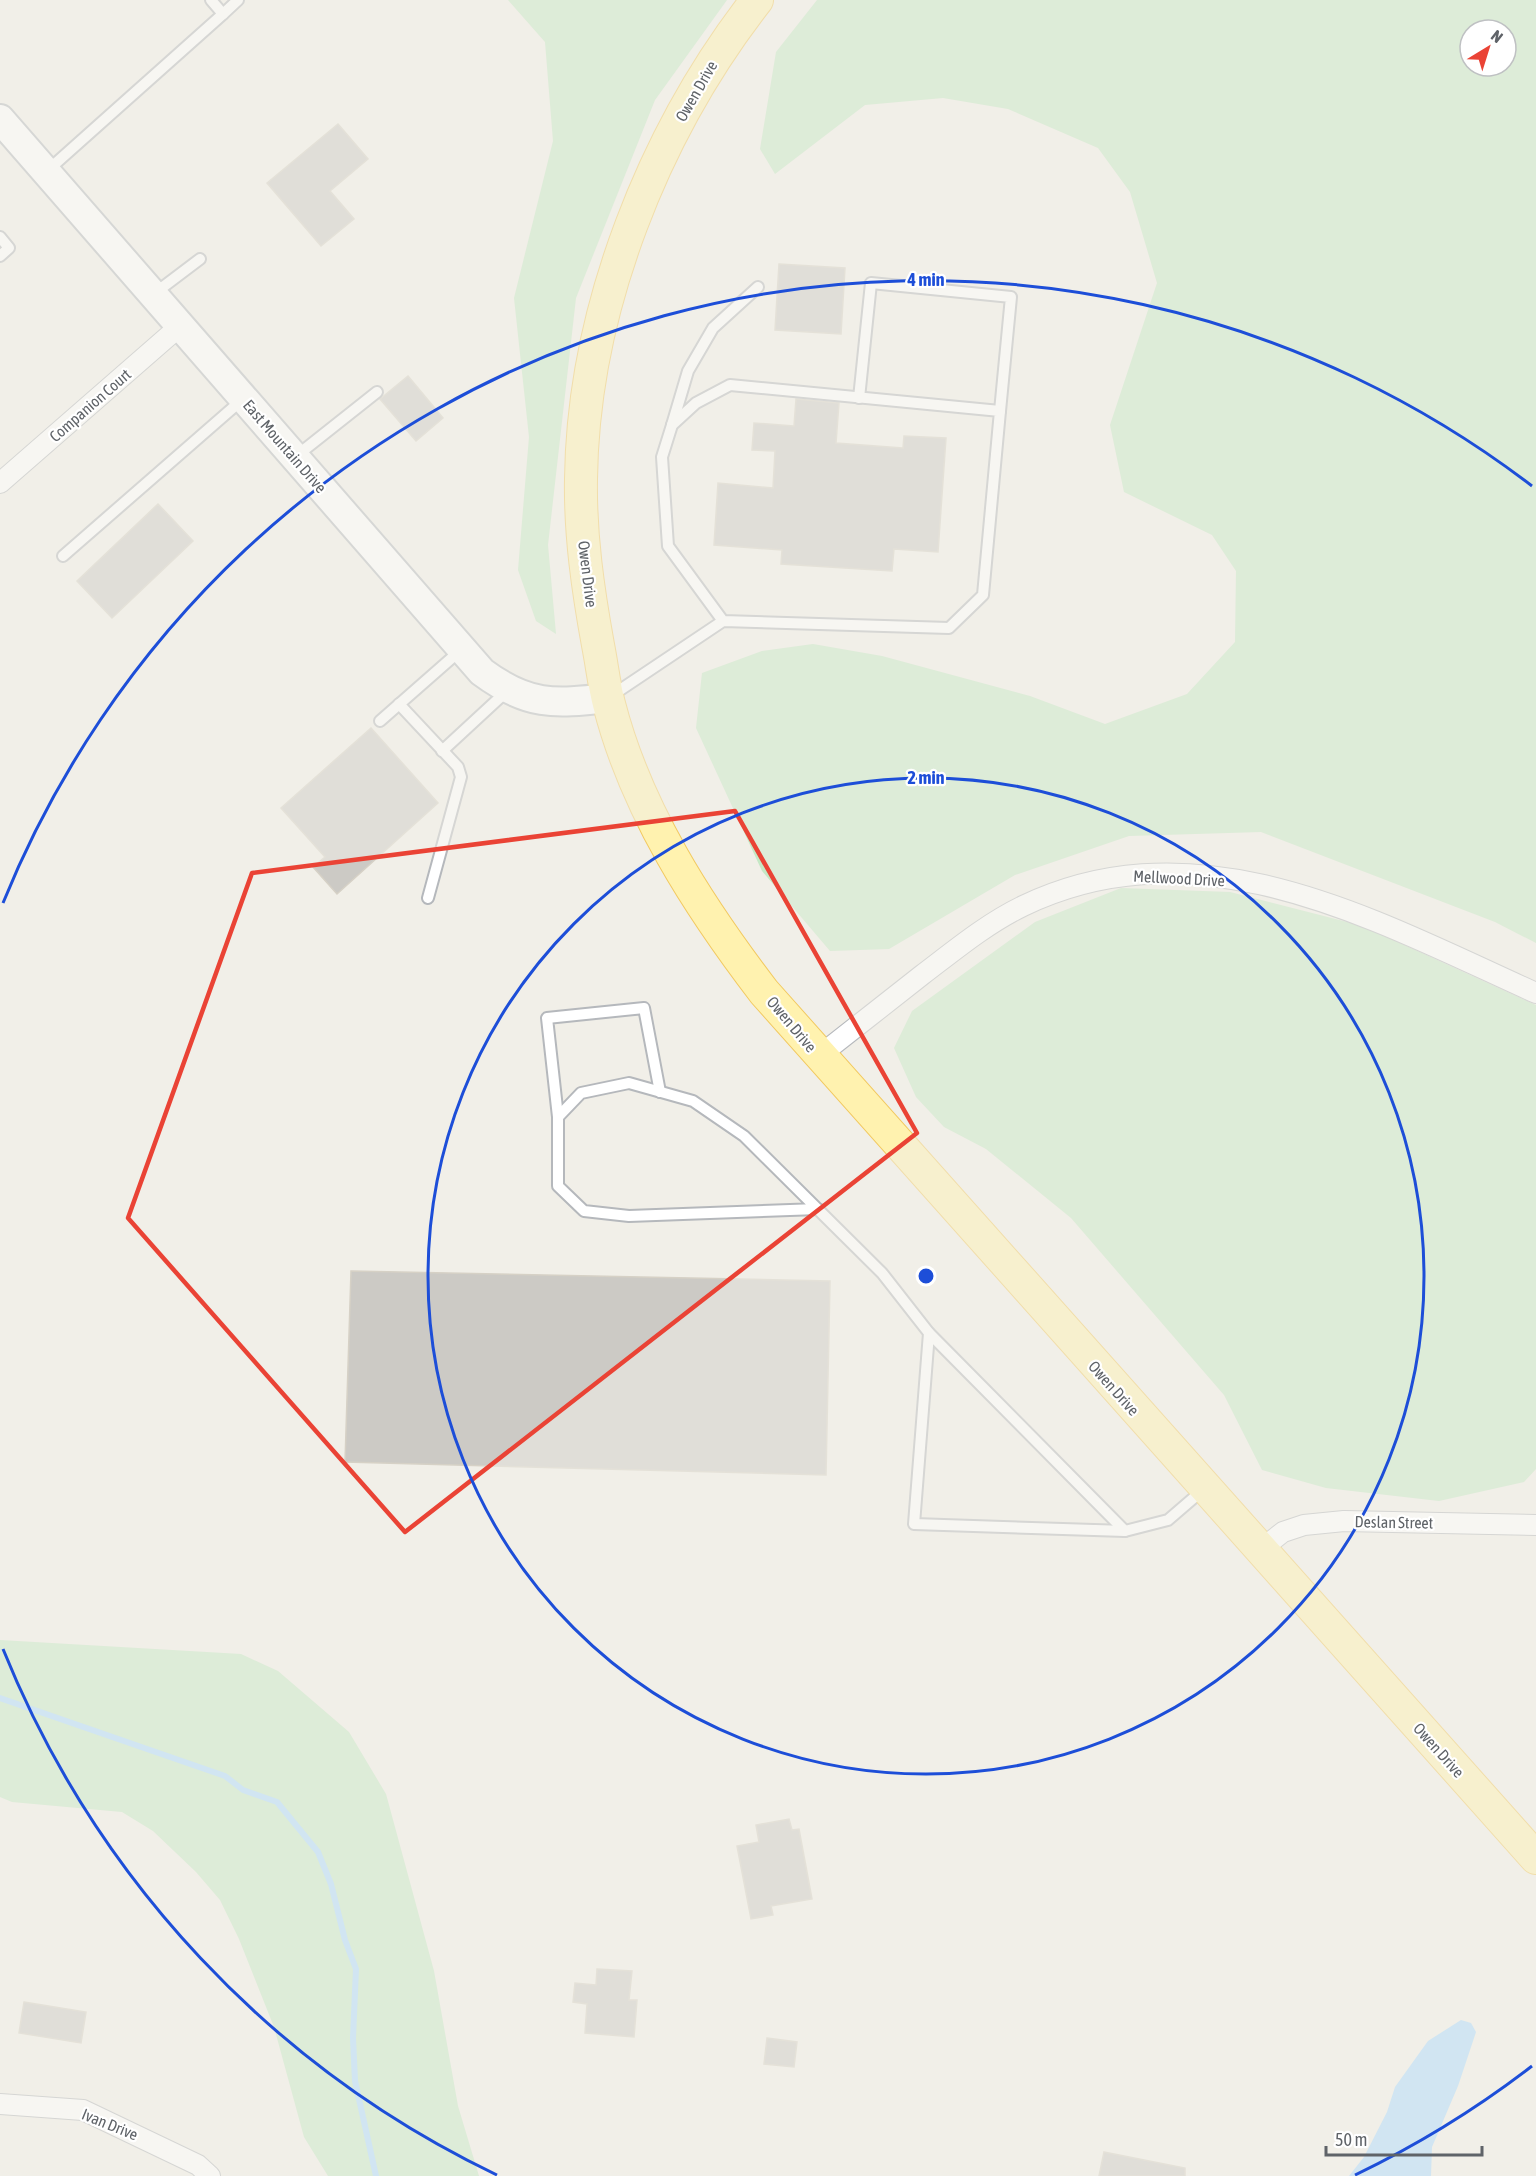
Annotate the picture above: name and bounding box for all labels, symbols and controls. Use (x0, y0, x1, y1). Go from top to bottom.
north arrow (1458, 18, 1518, 78)
text: N (1488, 26, 1507, 46)
street label: Owen Drive (671, 57, 721, 125)
text: 4 min (907, 269, 945, 290)
street label: Companion Court (46, 365, 135, 446)
street label: East Mountain Drive (240, 396, 330, 496)
street label: Owen Drive (575, 540, 601, 608)
text: 2 min (908, 767, 945, 788)
street label: Mellwood Drive (1133, 867, 1225, 889)
street label: Owen Drive (764, 993, 820, 1055)
centre of rings (916, 1266, 936, 1286)
street label: Owen Drive (1085, 1357, 1143, 1419)
street label: Deslan Street (1355, 1512, 1434, 1532)
street label: Owen Drive (1410, 1719, 1468, 1781)
street label: Ivan Drive (79, 2105, 141, 2143)
scale bar (1326, 2119, 1482, 2157)
text: 50 m (1335, 2129, 1367, 2150)

